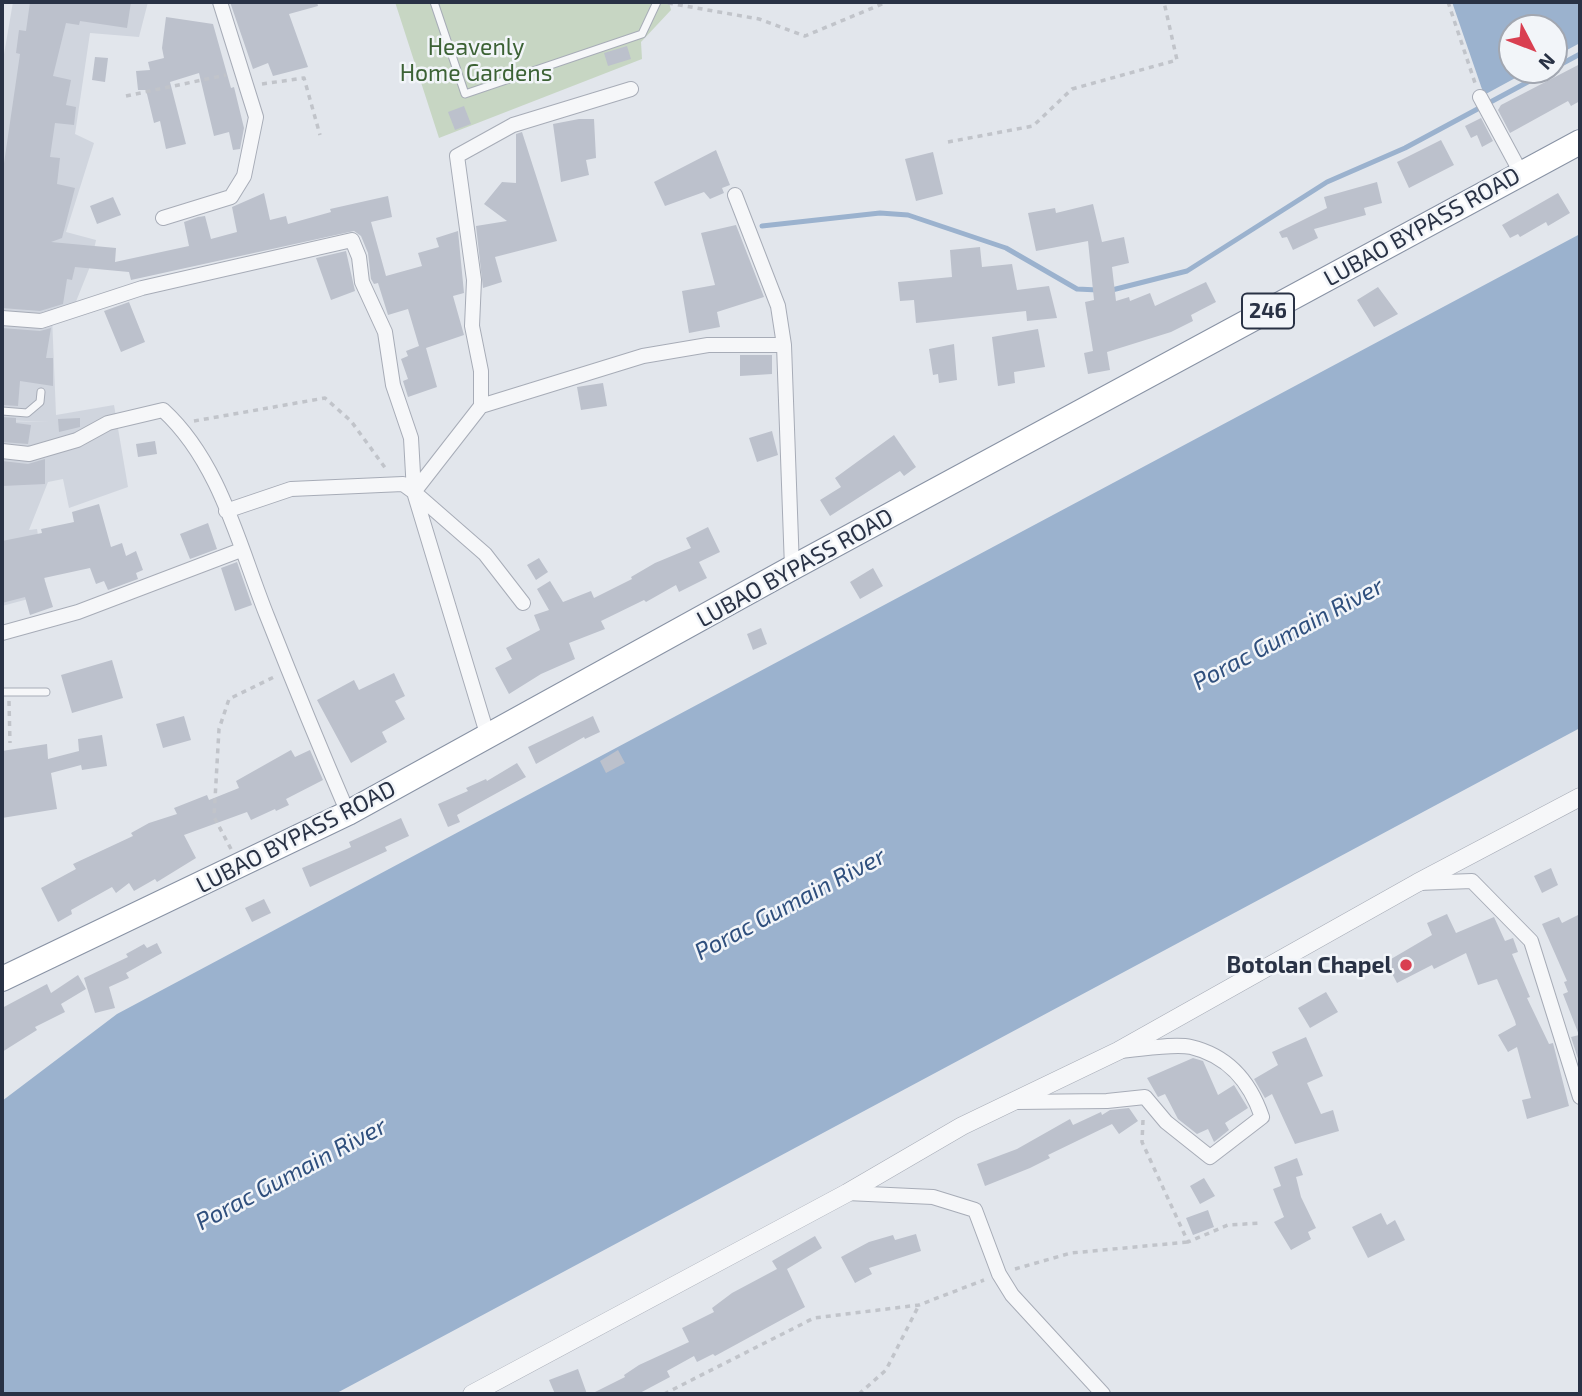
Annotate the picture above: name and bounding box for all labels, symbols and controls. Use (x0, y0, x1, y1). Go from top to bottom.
north arrow (1498, 14, 1568, 84)
park label: Heavenly Home Gardens (400, 33, 552, 87)
text: N (1534, 49, 1561, 75)
street label: LUBAO BYPASS ROAD (1319, 162, 1525, 292)
road number: 246 (1242, 294, 1294, 328)
street label: LUBAO BYPASS ROAD (692, 503, 898, 633)
water label: Porac Gumain River (1188, 572, 1388, 696)
street label: LUBAO BYPASS ROAD (192, 775, 400, 899)
water label: Porac Gumain River (690, 842, 890, 966)
place label: Botolan Chapel (1227, 951, 1392, 979)
marker: Botolan Chapel (1398, 957, 1414, 973)
water label: Porac Gumain River (191, 1112, 391, 1236)

